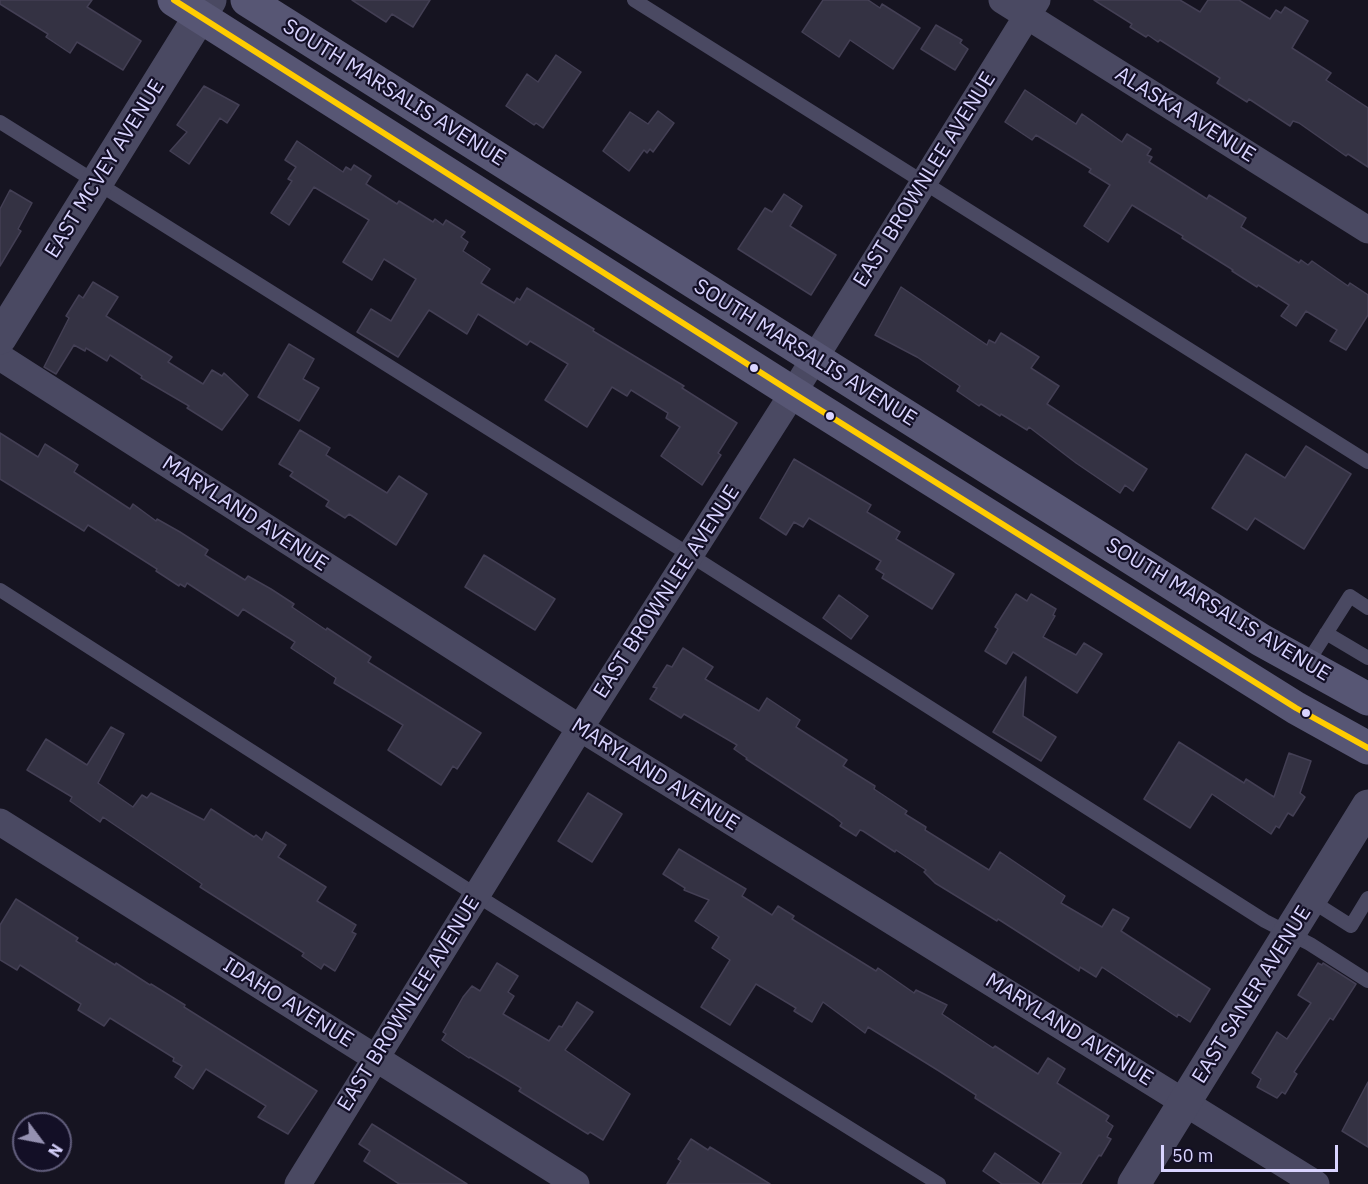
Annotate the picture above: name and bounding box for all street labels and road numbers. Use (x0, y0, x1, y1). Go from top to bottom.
street label: SOUTH MARSALIS AVENUE (278, 14, 510, 172)
street label: ALASKA AVENUE (1110, 62, 1260, 168)
street label: EAST BROWNLEE AVENUE (848, 68, 1002, 292)
street label: EAST MCVEY AVENUE (40, 75, 170, 263)
street label: SOUTH MARSALIS AVENUE (689, 274, 921, 432)
street label: MARYLAND AVENUE (157, 451, 333, 577)
street label: EAST BROWNLEE AVENUE (589, 481, 745, 703)
street label: SOUTH MARSALIS AVENUE (1101, 533, 1335, 687)
street label: MARYLAND AVENUE (567, 713, 743, 837)
street label: EAST BROWNLEE AVENUE (332, 892, 486, 1116)
street label: EAST SANER AVENUE (1187, 902, 1317, 1088)
street label: IDAHO AVENUE (218, 953, 358, 1053)
street label: MARYLAND AVENUE (981, 968, 1157, 1092)

